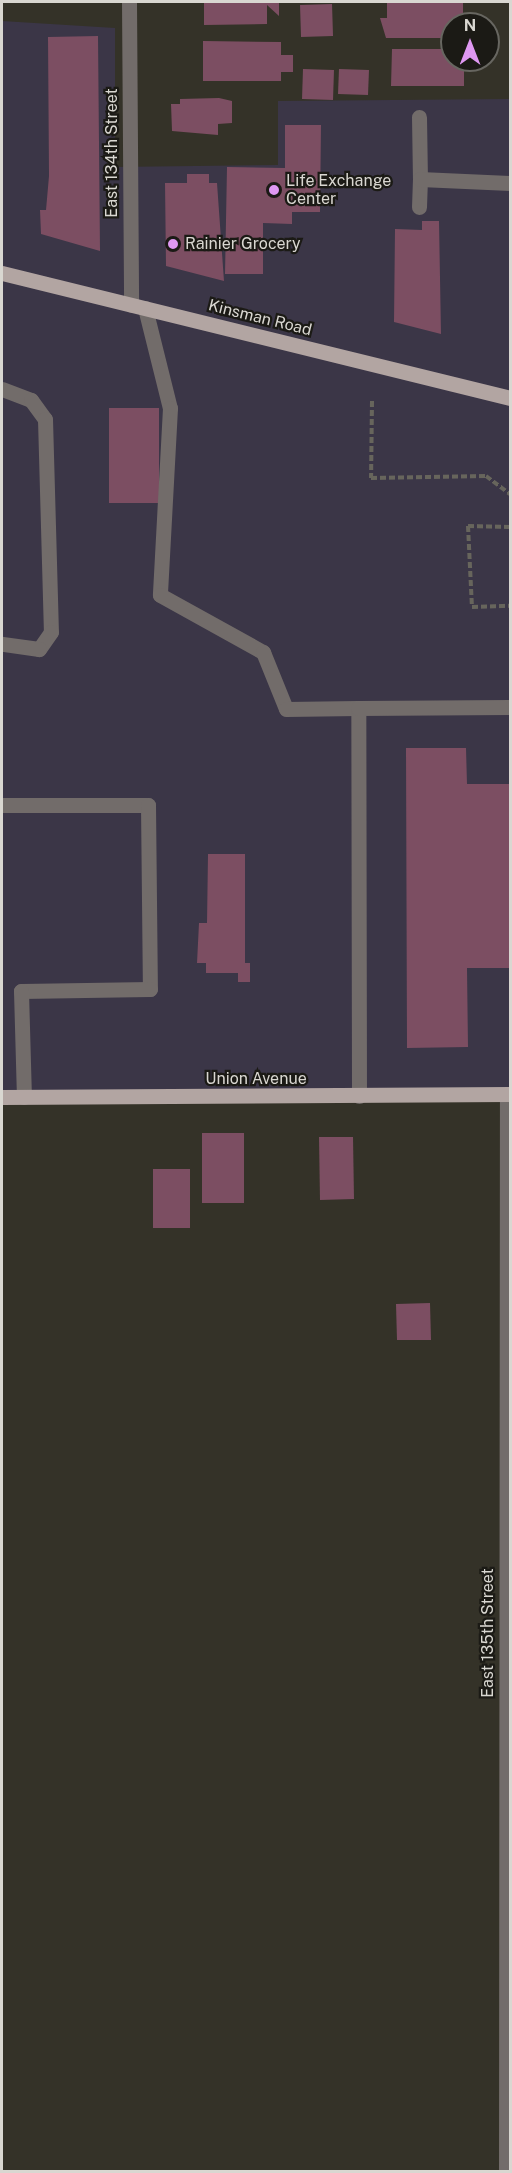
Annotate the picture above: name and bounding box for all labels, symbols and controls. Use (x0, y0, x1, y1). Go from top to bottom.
north arrow (440, 12, 500, 72)
text: N (464, 16, 476, 35)
street label: East 134th Street (102, 88, 122, 218)
place label: Life Exchange Center (286, 171, 392, 209)
marker: Life Exchange Center (267, 183, 281, 197)
place label: Rainier Grocery (185, 234, 301, 254)
marker: Rainier Grocery (166, 237, 180, 251)
street label: Kinsman Road (206, 296, 314, 340)
street label: Union Avenue (205, 1069, 307, 1089)
street label: East 135th Street (478, 1568, 498, 1698)

